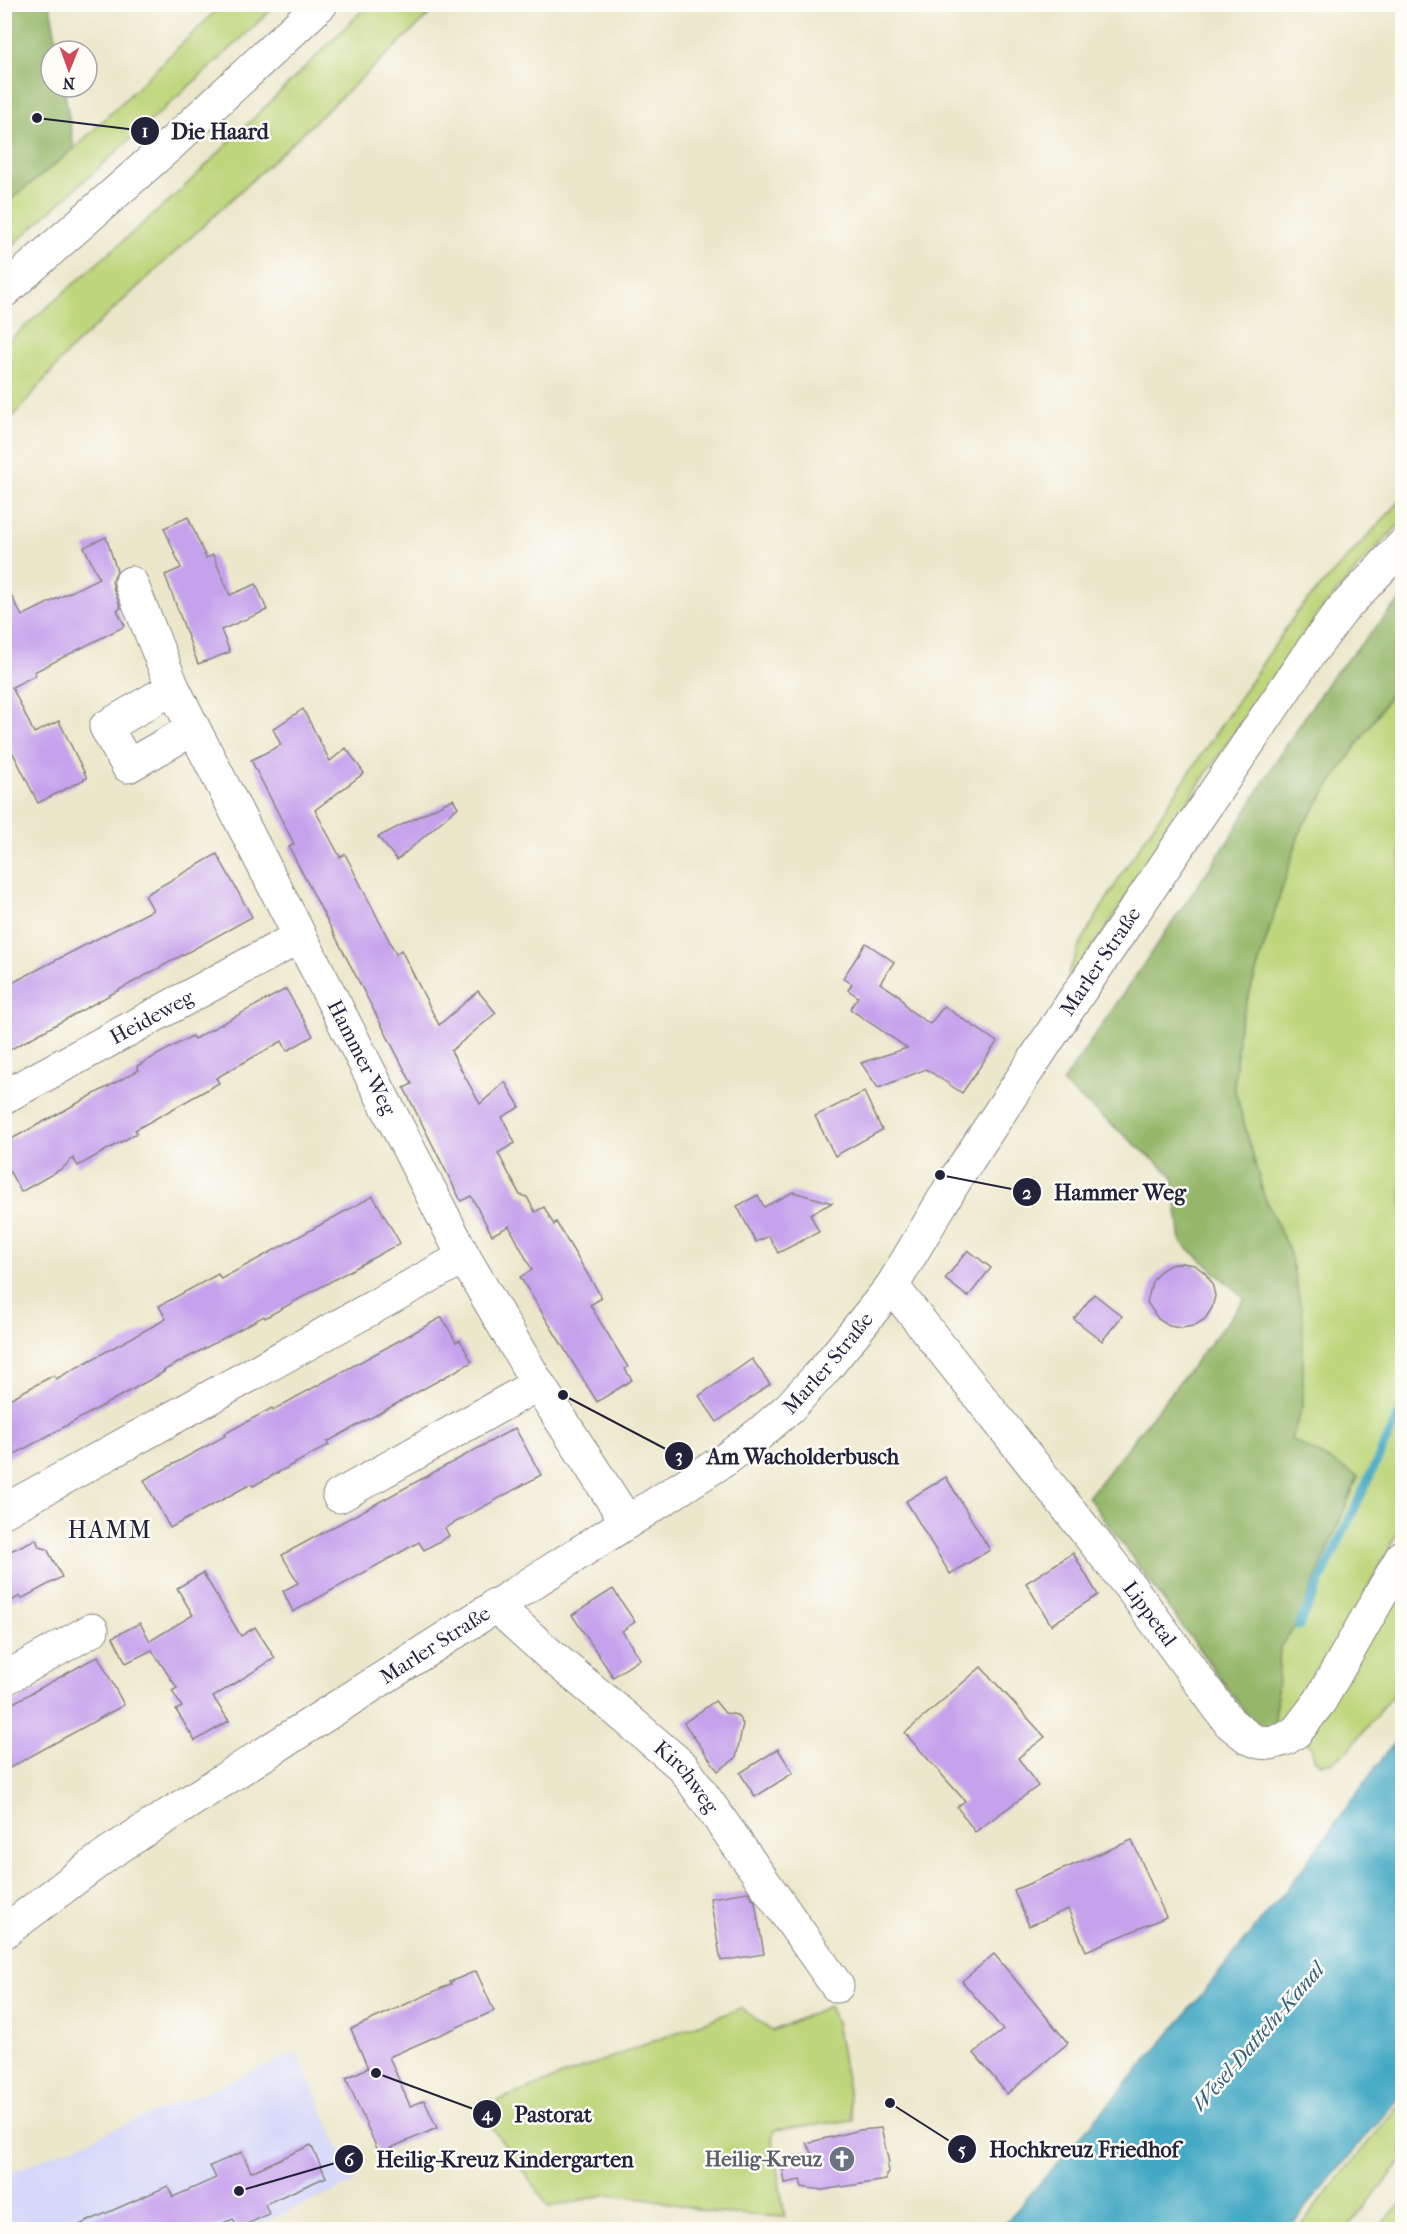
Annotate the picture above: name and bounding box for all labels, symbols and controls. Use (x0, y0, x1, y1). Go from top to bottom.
north arrow (39, 39, 99, 99)
text: N (62, 74, 75, 93)
callout: Die Haard (130, 111, 281, 151)
text: Die Haard (171, 119, 270, 145)
text: 1 (142, 121, 148, 142)
street label: Marler Straße (1055, 902, 1146, 1020)
street label: Heideweg (106, 984, 198, 1049)
street label: Hammer Weg (323, 996, 402, 1120)
callout: Hammer Weg (1012, 1172, 1197, 1212)
text: Hammer Weg (1054, 1180, 1187, 1206)
text: 2 (1022, 1183, 1032, 1204)
street label: Marler Straße (778, 1307, 878, 1419)
callout: Am Wacholderbusch (664, 1436, 911, 1476)
text: Am Wacholderbusch (705, 1444, 900, 1470)
text: 3 (675, 1446, 683, 1467)
district label: HAMM (68, 1516, 152, 1544)
street label: Lippetal (1118, 1576, 1182, 1651)
street label: Marler Straße (375, 1601, 494, 1689)
street label: Kirchweg (649, 1736, 724, 1818)
water label: Wesel-Datteln-Kanal (1186, 1955, 1331, 2117)
callout: Pastorat (472, 2094, 604, 2134)
text: Pastorat (514, 2102, 593, 2128)
text: 4 (481, 2104, 494, 2125)
callout: Hochkreuz Friedhof (947, 2129, 1190, 2169)
text: Hochkreuz Friedhof (989, 2137, 1183, 2163)
callout: Heilig-Kreuz Kindergarten (334, 2139, 646, 2179)
text: 5 (958, 2140, 966, 2161)
church icon: Heilig-Kreuz (827, 2144, 857, 2174)
text: Heilig-Kreuz Kindergarten (376, 2147, 634, 2173)
place label: Heilig-Kreuz (705, 2147, 823, 2171)
text: 6 (344, 2150, 355, 2171)

